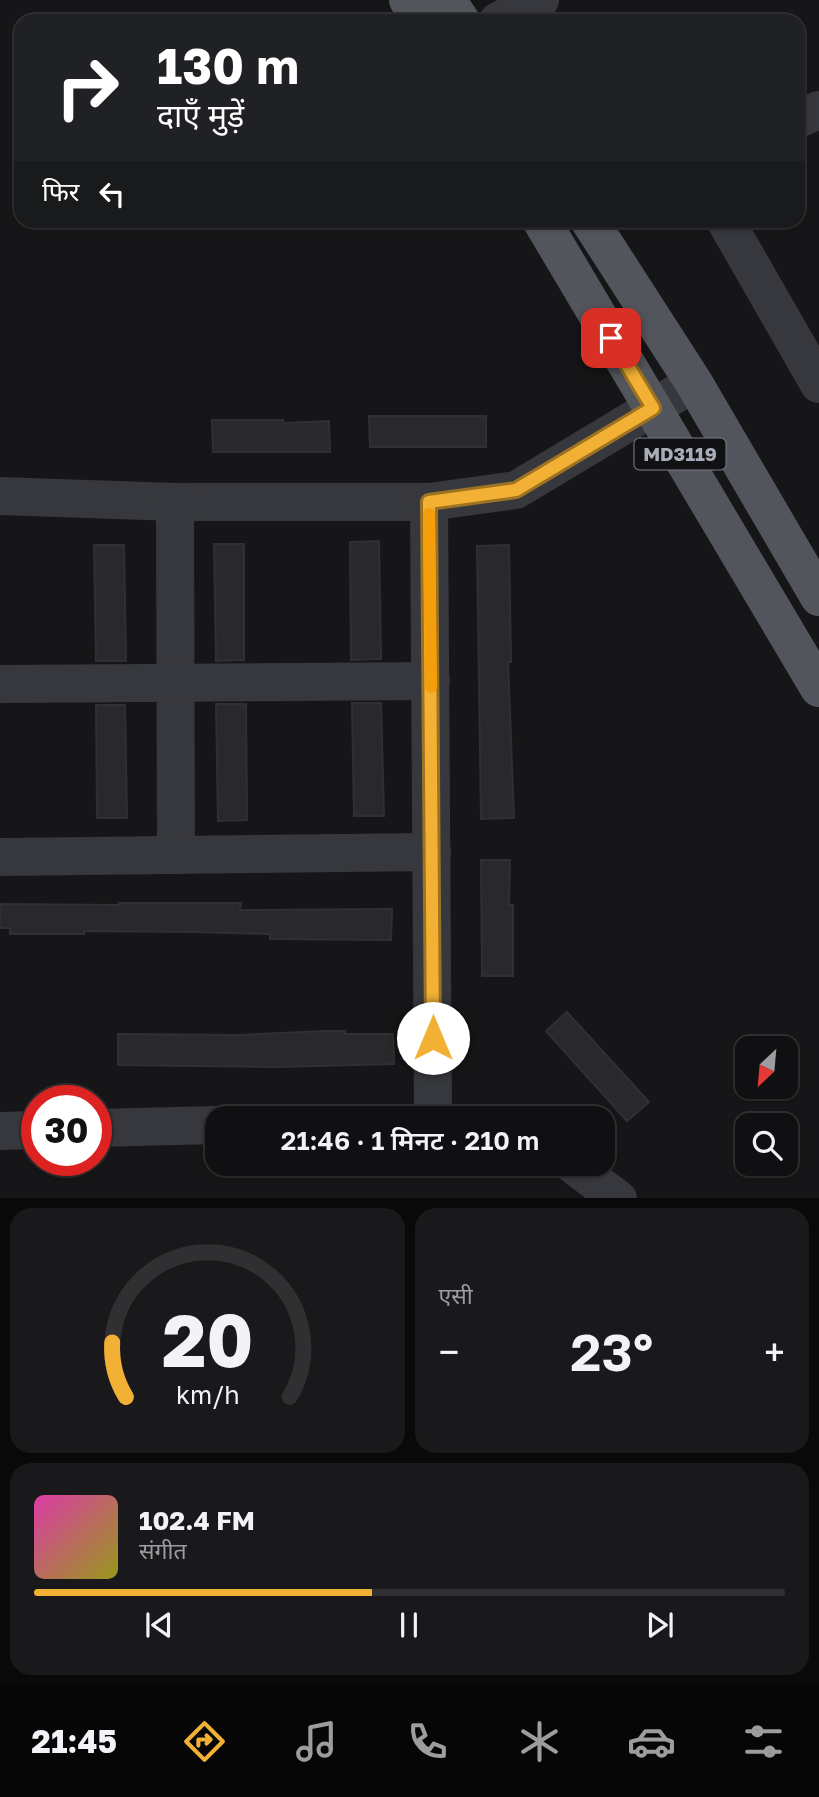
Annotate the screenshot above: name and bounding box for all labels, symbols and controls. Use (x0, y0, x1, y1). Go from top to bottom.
text: 130 m (157, 36, 299, 95)
icon: right (42, 42, 133, 133)
text: दाएँ मुड़ें (157, 96, 244, 134)
icon: left (93, 175, 131, 213)
text: फिर (42, 176, 79, 207)
pin (581, 308, 641, 368)
icon: arrive (592, 319, 630, 357)
road number: MD3119 (634, 438, 726, 470)
position arrow (396, 1001, 470, 1075)
north arrow (735, 1036, 798, 1099)
map controls (735, 1036, 798, 1176)
speed limit sign: 30 (21, 1085, 112, 1176)
button: search (735, 1113, 798, 1176)
text: 21:46 · 1 मिनट · 210 m (281, 1125, 539, 1156)
text: एसी (439, 1281, 473, 1309)
text: 20 (161, 1296, 253, 1383)
text: 23° (570, 1320, 653, 1382)
text: − (439, 1329, 459, 1374)
text: + (764, 1329, 785, 1374)
text: km/h (175, 1378, 239, 1409)
text: 102.4 FM (139, 1505, 255, 1536)
text: संगीत (139, 1536, 187, 1564)
icon: previous (140, 1606, 178, 1644)
icon: pause (390, 1606, 428, 1644)
icon: next (641, 1606, 679, 1644)
icon: directions (180, 1717, 229, 1766)
icon: music (292, 1717, 341, 1766)
icon: phone (403, 1717, 452, 1766)
icon: climate (515, 1717, 564, 1766)
icon: car (627, 1717, 676, 1766)
icon: filters (739, 1717, 788, 1766)
text: 21:45 (31, 1722, 117, 1760)

